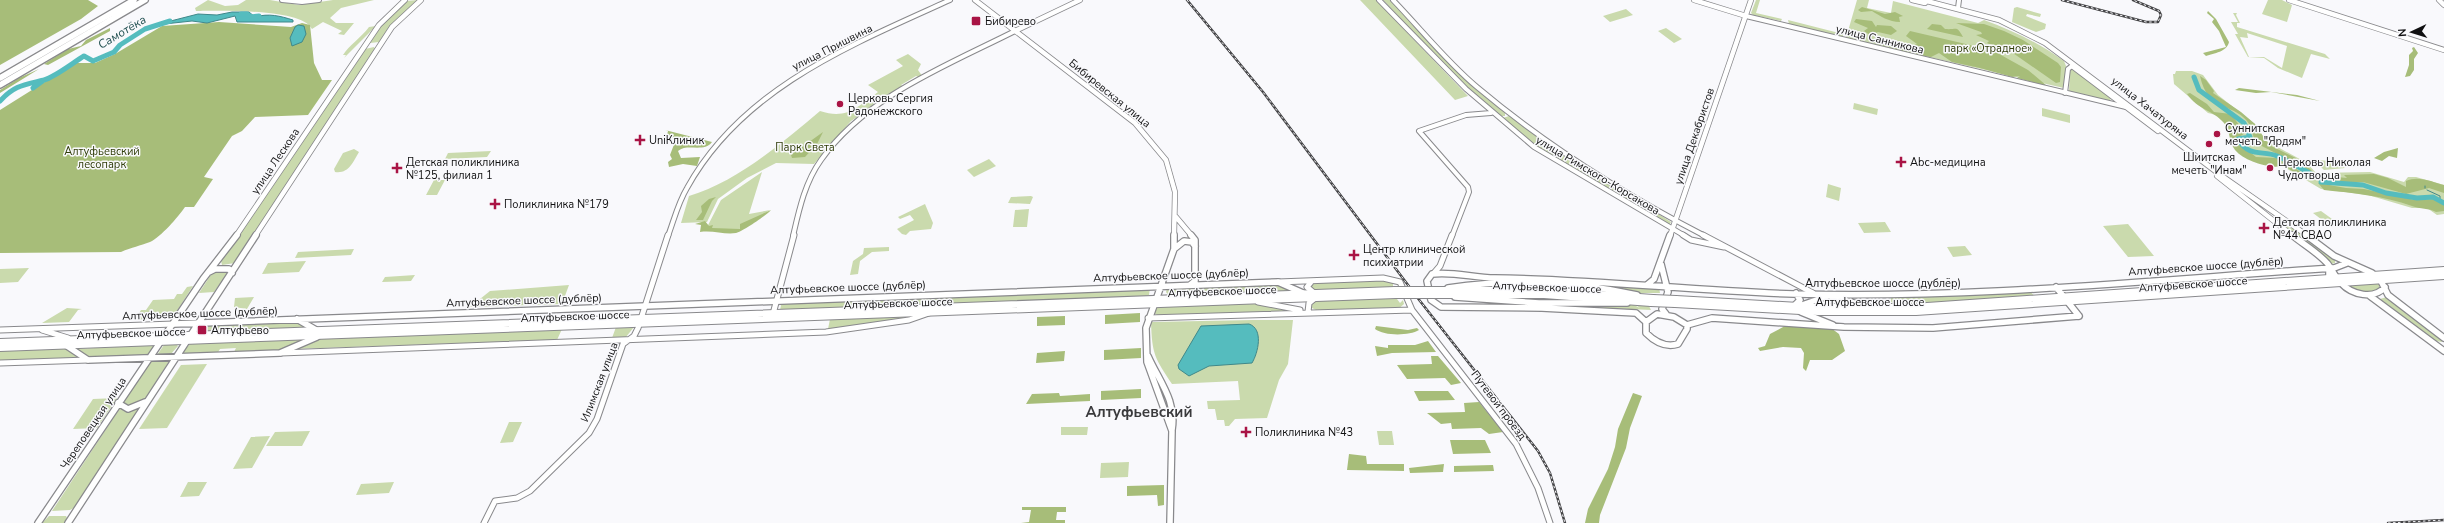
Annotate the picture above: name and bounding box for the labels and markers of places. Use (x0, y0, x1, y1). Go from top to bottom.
place label: Бибирево (985, 14, 1036, 29)
marker: Бибирево (970, 15, 982, 27)
place label: Церковь Сергия Радонежского (848, 91, 933, 119)
marker: Церковь Сергия Радонежского (835, 99, 845, 109)
place label: Суннитская мечеть "Ярдям" (2225, 121, 2306, 149)
marker: Суннитская мечеть "Ярдям" (2212, 129, 2222, 139)
place label: UniКлиник (649, 133, 704, 148)
marker: UniКлиник (634, 134, 646, 146)
marker: Шиитская мечеть "Инам" (2204, 139, 2214, 149)
place label: Шиитская мечеть "Инам" (2171, 150, 2247, 178)
place label: Детская поликлиника №125, филиал 1 (406, 155, 520, 183)
place label: Abc-медицина (1910, 155, 1986, 170)
place label: Церковь Николая Чудотворца (2278, 155, 2371, 183)
marker: Abc-медицина (1895, 156, 1907, 168)
marker: Детская поликлиника №125, филиал 1 (391, 162, 403, 174)
marker: Церковь Николая Чудотворца (2265, 163, 2275, 173)
place label: Поликлиника №179 (504, 197, 609, 212)
marker: Поликлиника №179 (489, 198, 501, 210)
place label: Детская поликлиника №44 СВАО (2273, 215, 2387, 243)
marker: Детская поликлиника №44 СВАО (2258, 222, 2270, 234)
place label: Центр клинической психиатрии (1363, 242, 1465, 270)
marker: Центр клинической психиатрии (1348, 249, 1360, 261)
place label: Алтуфьево (211, 323, 269, 338)
marker: Алтуфьево (196, 324, 208, 336)
place label: Поликлиника №43 (1255, 425, 1353, 440)
marker: Поликлиника №43 (1240, 426, 1252, 438)

